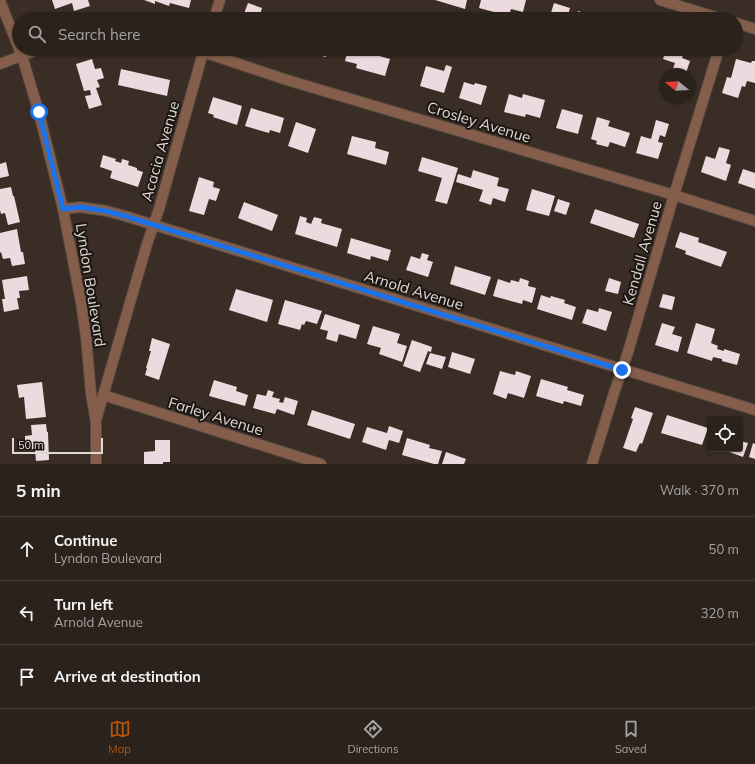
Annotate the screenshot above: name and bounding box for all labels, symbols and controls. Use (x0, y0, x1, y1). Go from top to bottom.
search box (12, 12, 743, 56)
icon: search (26, 23, 48, 45)
text: Search here (58, 25, 140, 44)
north arrow (659, 68, 695, 104)
street label: Crosley Avenue (425, 97, 533, 147)
street label: Acacia Avenue (137, 99, 183, 203)
route start (30, 103, 48, 121)
street label: Kendall Avenue (618, 199, 666, 307)
street label: Lyndon Boulevard (72, 222, 110, 348)
street label: Arnold Avenue (362, 266, 466, 314)
route end (613, 361, 631, 379)
street label: Farley Avenue (166, 393, 266, 439)
map controls (707, 416, 743, 452)
button: locate (707, 416, 743, 452)
scale bar (12, 436, 103, 455)
text: 50 m (18, 438, 44, 452)
text: 5 min (16, 480, 61, 501)
text: Walk · 370 m (660, 482, 739, 498)
text: Continue (54, 531, 117, 550)
icon: ahead (16, 538, 38, 560)
text: 50 m (709, 541, 739, 557)
text: Lyndon Boulevard (54, 550, 162, 566)
text: Turn left (54, 595, 113, 614)
icon: left (16, 602, 38, 624)
text: 320 m (701, 605, 739, 621)
text: Arnold Avenue (54, 614, 143, 630)
icon: arrive (16, 666, 38, 688)
text: Arrive at destination (54, 667, 201, 686)
tab: Map (108, 718, 131, 756)
tab: Directions (348, 718, 398, 756)
tab: Saved (615, 718, 647, 756)

